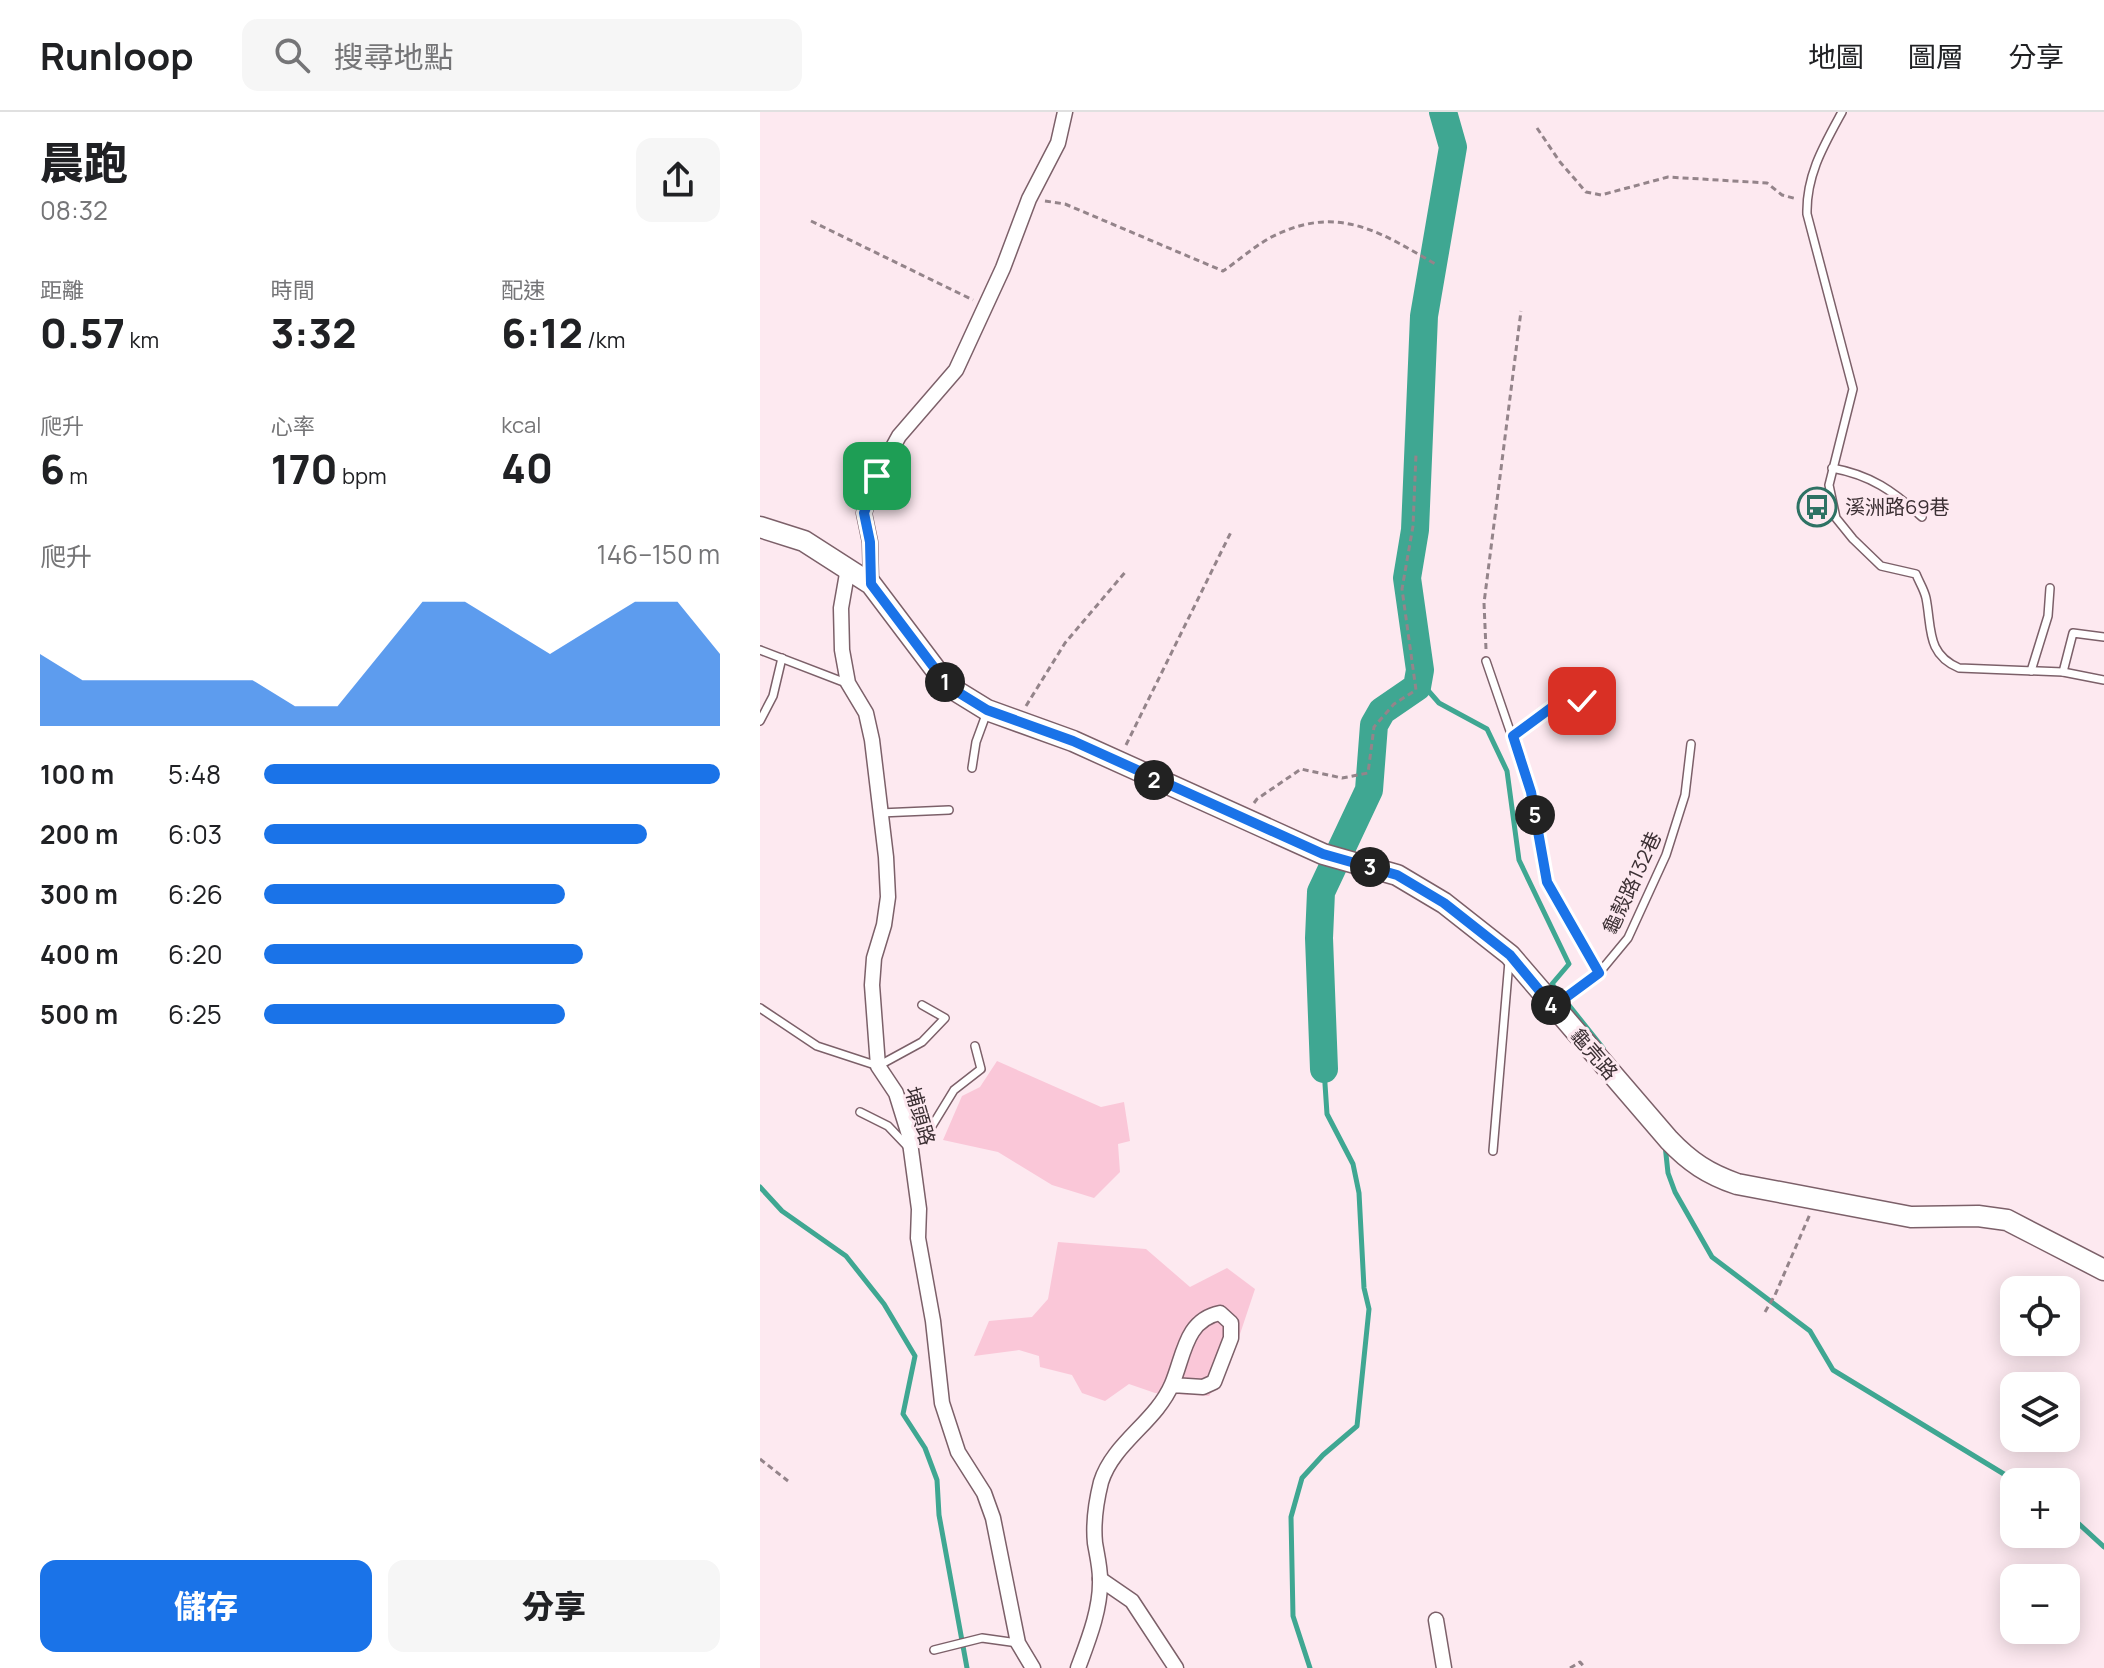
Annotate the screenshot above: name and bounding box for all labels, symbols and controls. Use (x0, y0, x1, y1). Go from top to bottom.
search box (242, 19, 802, 91)
text: Runloop (40, 29, 194, 81)
icon: search (270, 33, 314, 77)
text: 搜尋地點 (334, 36, 454, 77)
text: 地圖 (1808, 37, 1864, 75)
text: 圖層 (1908, 37, 1964, 75)
text: 分享 (2008, 37, 2064, 75)
text: 晨跑 (40, 132, 128, 192)
button: share (636, 138, 720, 222)
text: 08:32 (40, 192, 108, 228)
text: 距離 (40, 275, 84, 305)
text: 時間 (271, 275, 315, 305)
text: 配速 (501, 275, 545, 305)
text: 0.57 (40, 305, 125, 360)
text: 3:32 (271, 305, 356, 360)
text: 6:12 (501, 305, 583, 360)
text: km (125, 325, 159, 355)
text: /km (583, 325, 625, 355)
text: kcal (501, 410, 541, 440)
text: 爬升 (40, 411, 84, 441)
text: 心率 (271, 411, 315, 441)
text: 40 (501, 440, 553, 495)
text: 6 (40, 441, 65, 496)
text: 170 (271, 441, 338, 496)
pin (843, 442, 911, 510)
icon: arrive (855, 454, 899, 498)
text: m (65, 461, 88, 491)
text: bpm (338, 461, 387, 491)
bus stop icon: 溪洲路69巷 (1796, 486, 1838, 528)
place label: 溪洲路69巷 (1845, 493, 1950, 520)
text: 146–150 m (597, 536, 720, 572)
text: 爬升 (40, 538, 92, 574)
pin: 1 (925, 662, 965, 702)
text: 1 (940, 667, 950, 697)
pin (1548, 667, 1616, 735)
icon: check (1560, 679, 1604, 723)
text: 100 m (40, 756, 114, 792)
text: 5:48 (168, 756, 221, 792)
pin: 2 (1134, 760, 1174, 800)
text: 2 (1147, 765, 1161, 795)
pin: 5 (1515, 795, 1555, 835)
text: 5 (1529, 800, 1541, 830)
text: 200 m (40, 816, 118, 852)
text: 6:03 (168, 816, 222, 852)
street label: 龜殼路132巷 (1596, 827, 1667, 938)
pin: 3 (1350, 847, 1390, 887)
text: 3 (1364, 852, 1376, 882)
text: 300 m (40, 876, 118, 912)
text: 6:26 (168, 876, 223, 912)
text: 400 m (40, 936, 119, 972)
text: 6:20 (168, 936, 223, 972)
pin: 4 (1531, 985, 1571, 1025)
text: 4 (1544, 990, 1558, 1020)
text: 500 m (40, 996, 118, 1032)
text: 6:25 (168, 996, 222, 1032)
street label: 龜壳路 (1565, 1022, 1624, 1085)
street label: 埔頭路 (899, 1083, 942, 1148)
map controls (2000, 1276, 2080, 1644)
button: locate (2000, 1276, 2080, 1356)
button: layers (2000, 1372, 2080, 1452)
button: + (2000, 1468, 2080, 1548)
button: 儲存 (40, 1560, 372, 1652)
button: 分享 (388, 1560, 720, 1652)
button: − (2000, 1564, 2080, 1644)

